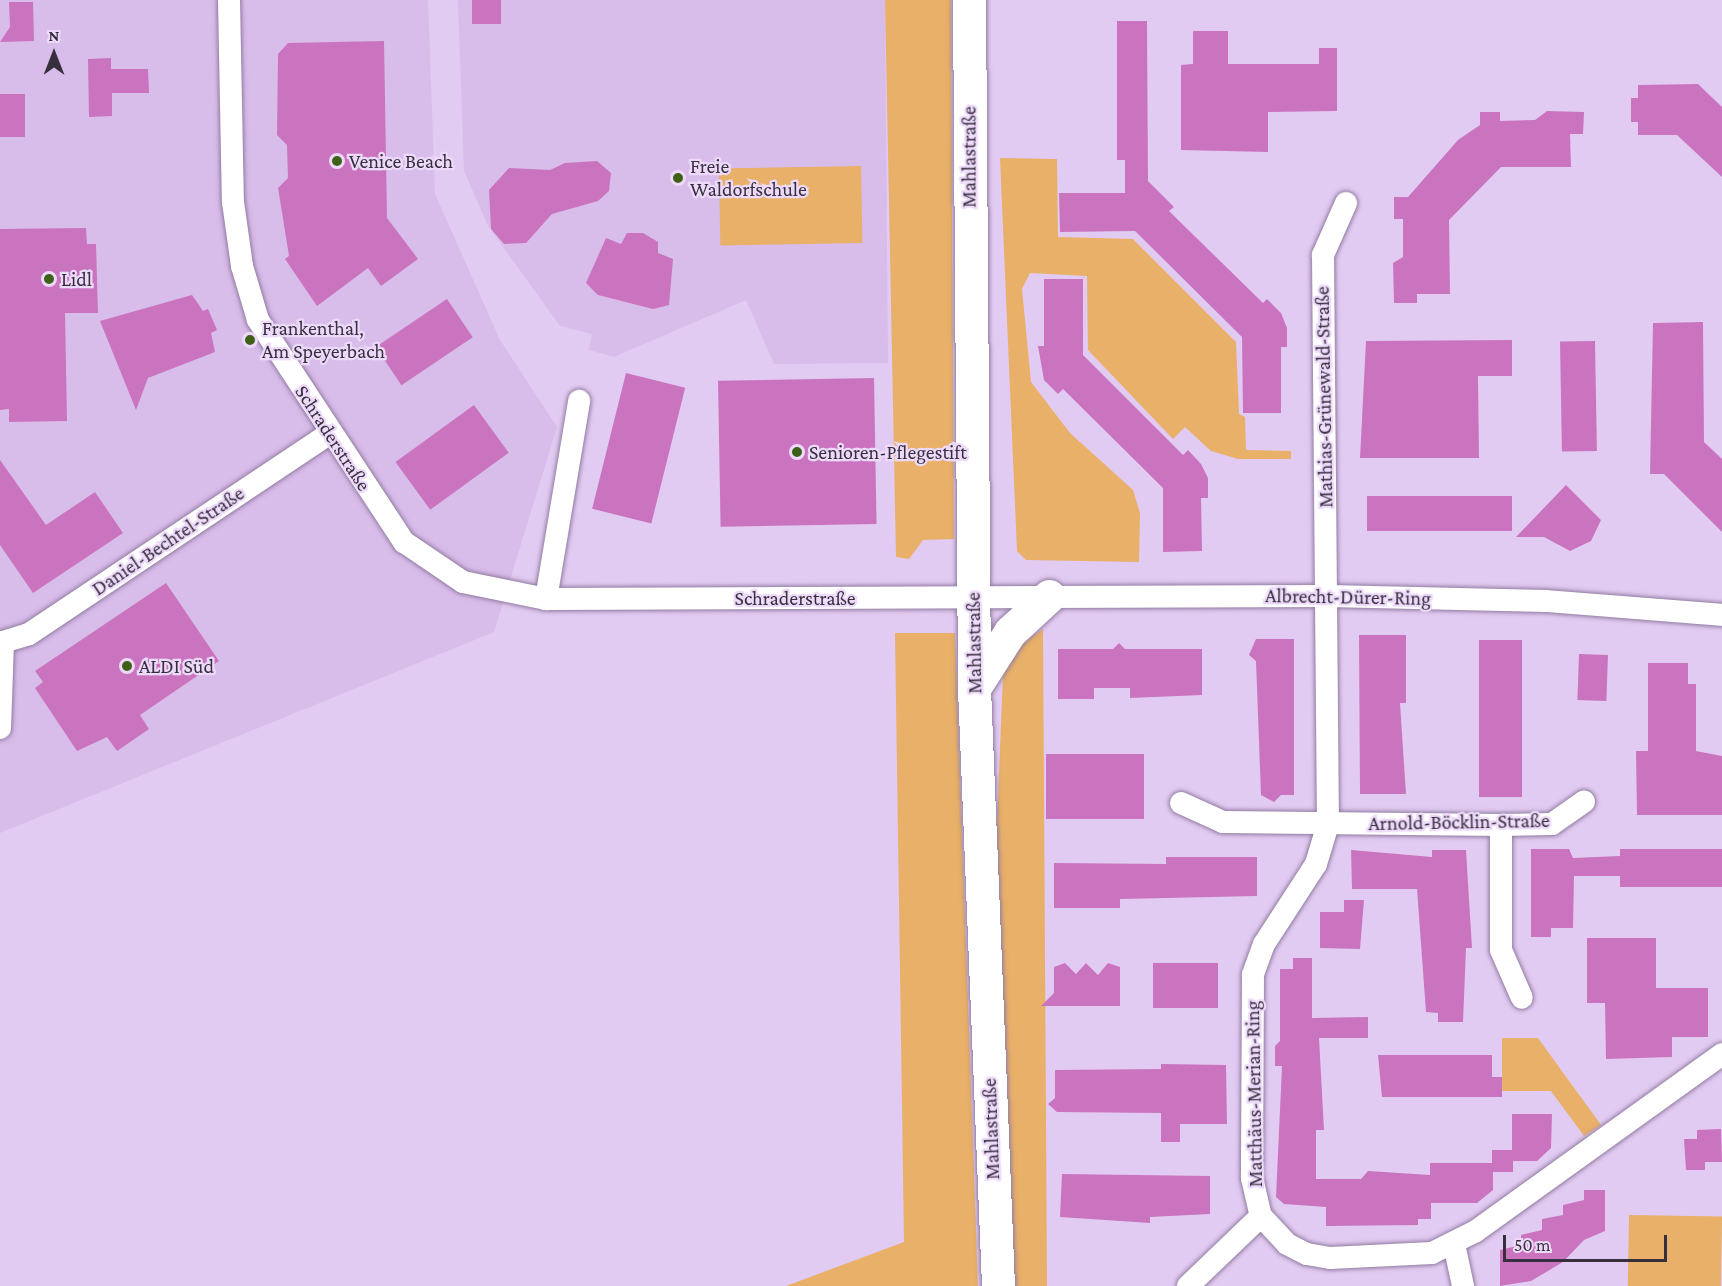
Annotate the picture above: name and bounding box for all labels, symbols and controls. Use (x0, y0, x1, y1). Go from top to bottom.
north arrow (24, 24, 84, 84)
text: N (49, 27, 59, 44)
street label: Mahlastraße (957, 106, 981, 208)
place label: Venice Beach (349, 149, 453, 173)
marker: Venice Beach (330, 154, 344, 168)
place label: Freie Waldorfschule (690, 154, 807, 201)
marker: Freie Waldorfschule (671, 171, 685, 185)
place label: Lidl (61, 267, 92, 291)
marker: Lidl (42, 272, 56, 286)
street label: Mathias-Grünewald-Straße (1310, 286, 1338, 508)
place label: Frankenthal, Am Speyerbach (262, 316, 385, 363)
marker: Frankenthal, Am Speyerbach (243, 333, 257, 347)
street label: Schraderstraße (290, 381, 376, 495)
place label: Senioren-Pflegestift (809, 440, 967, 464)
marker: Senioren-Pflegestift (790, 445, 804, 459)
street label: Daniel-Bechtel-Straße (87, 481, 249, 601)
street label: Albrecht-Dürer-Ring (1265, 584, 1431, 610)
street label: Schraderstraße (735, 586, 855, 610)
street label: Mahlastraße (961, 592, 987, 694)
place label: ALDI Süd (139, 654, 214, 678)
marker: ALDI Süd (120, 659, 134, 673)
street label: Arnold-Böcklin-Straße (1368, 808, 1550, 836)
street label: Matthäus-Merian-Ring (1240, 1001, 1268, 1187)
street label: Mahlastraße (977, 1078, 1005, 1180)
scale bar (1506, 1223, 1670, 1261)
text: 50 m (1514, 1235, 1551, 1255)

